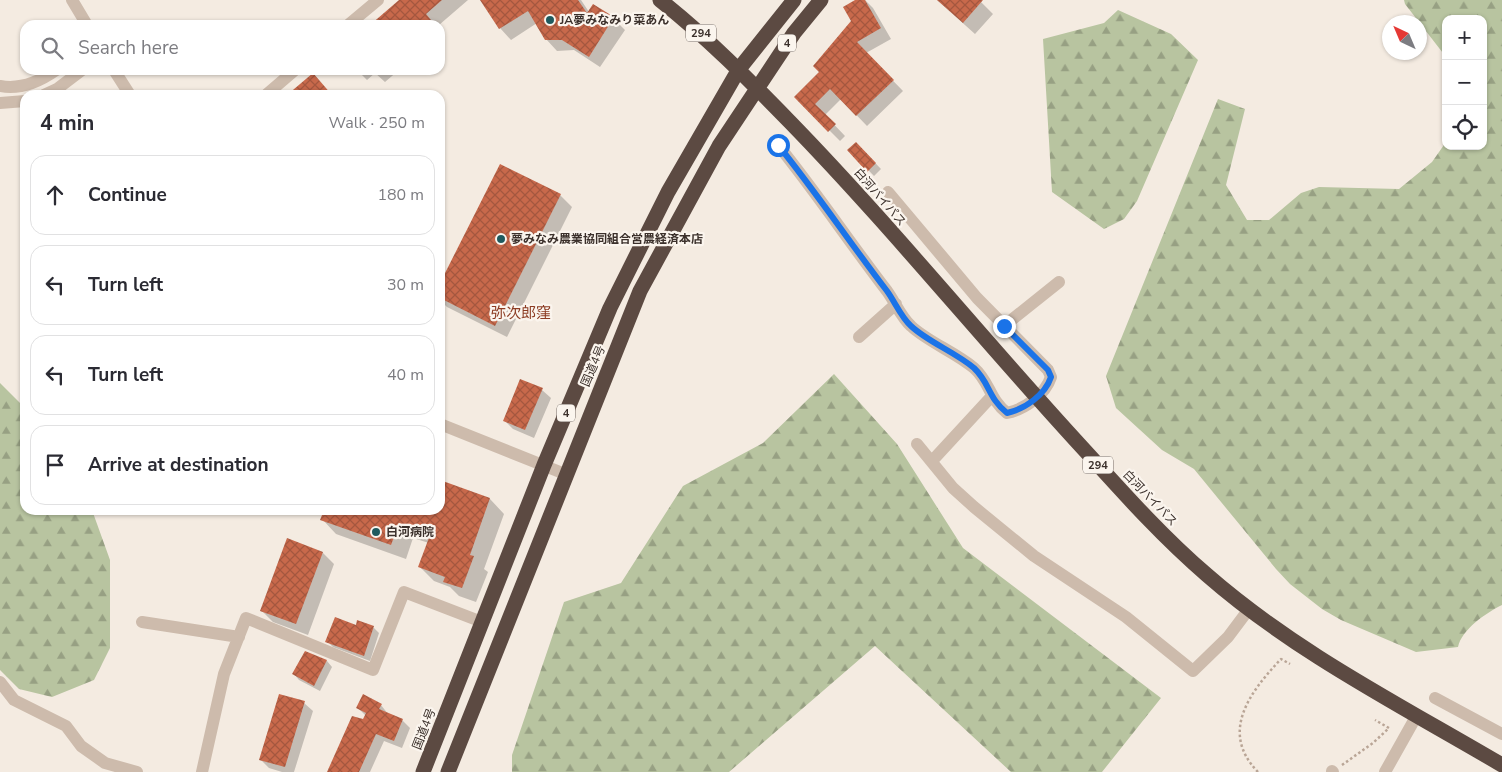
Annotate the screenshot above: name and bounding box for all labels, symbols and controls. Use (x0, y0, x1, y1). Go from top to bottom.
place label: JA夢みなみり菜あん (559, 12, 669, 28)
marker: JA夢みなみり菜あん (544, 14, 556, 26)
north arrow (1382, 15, 1427, 60)
map controls (1442, 15, 1487, 150)
button: + (1442, 15, 1487, 60)
search box (20, 20, 445, 75)
road number: 294 (686, 24, 716, 42)
icon: search (38, 34, 66, 62)
road number: 4 (778, 34, 796, 52)
text: Search here (78, 35, 179, 61)
button: − (1442, 60, 1487, 105)
button: locate (1442, 105, 1487, 150)
text: 4 min (40, 109, 94, 137)
text: Walk · 250 m (329, 112, 425, 134)
route start (767, 134, 790, 157)
street label: 白河バイパス (850, 165, 910, 229)
icon: ahead (41, 181, 69, 209)
text: Continue (88, 182, 167, 208)
text: 180 m (377, 184, 424, 206)
place label: 夢みなみ農業協同組合営農経済本店 (511, 231, 703, 247)
marker: 夢みなみ農業協同組合営農経済本店 (495, 233, 507, 245)
icon: left (41, 271, 69, 299)
text: Turn left (88, 272, 163, 298)
text: 30 m (387, 274, 424, 296)
district label: 弥次郎窪 (491, 303, 551, 323)
route end (993, 315, 1016, 338)
street label: 国道4号 (577, 343, 609, 389)
icon: left (41, 361, 69, 389)
text: Turn left (88, 362, 163, 388)
text: 40 m (387, 364, 424, 386)
road number: 4 (557, 404, 575, 422)
icon: arrive (41, 451, 69, 479)
text: Arrive at destination (88, 452, 269, 478)
road number: 294 (1083, 456, 1113, 474)
street label: 白河バイパス (1119, 467, 1181, 529)
place label: 白河病院 (386, 524, 434, 540)
marker: 白河病院 (370, 526, 382, 538)
street label: 国道4号 (409, 706, 439, 752)

